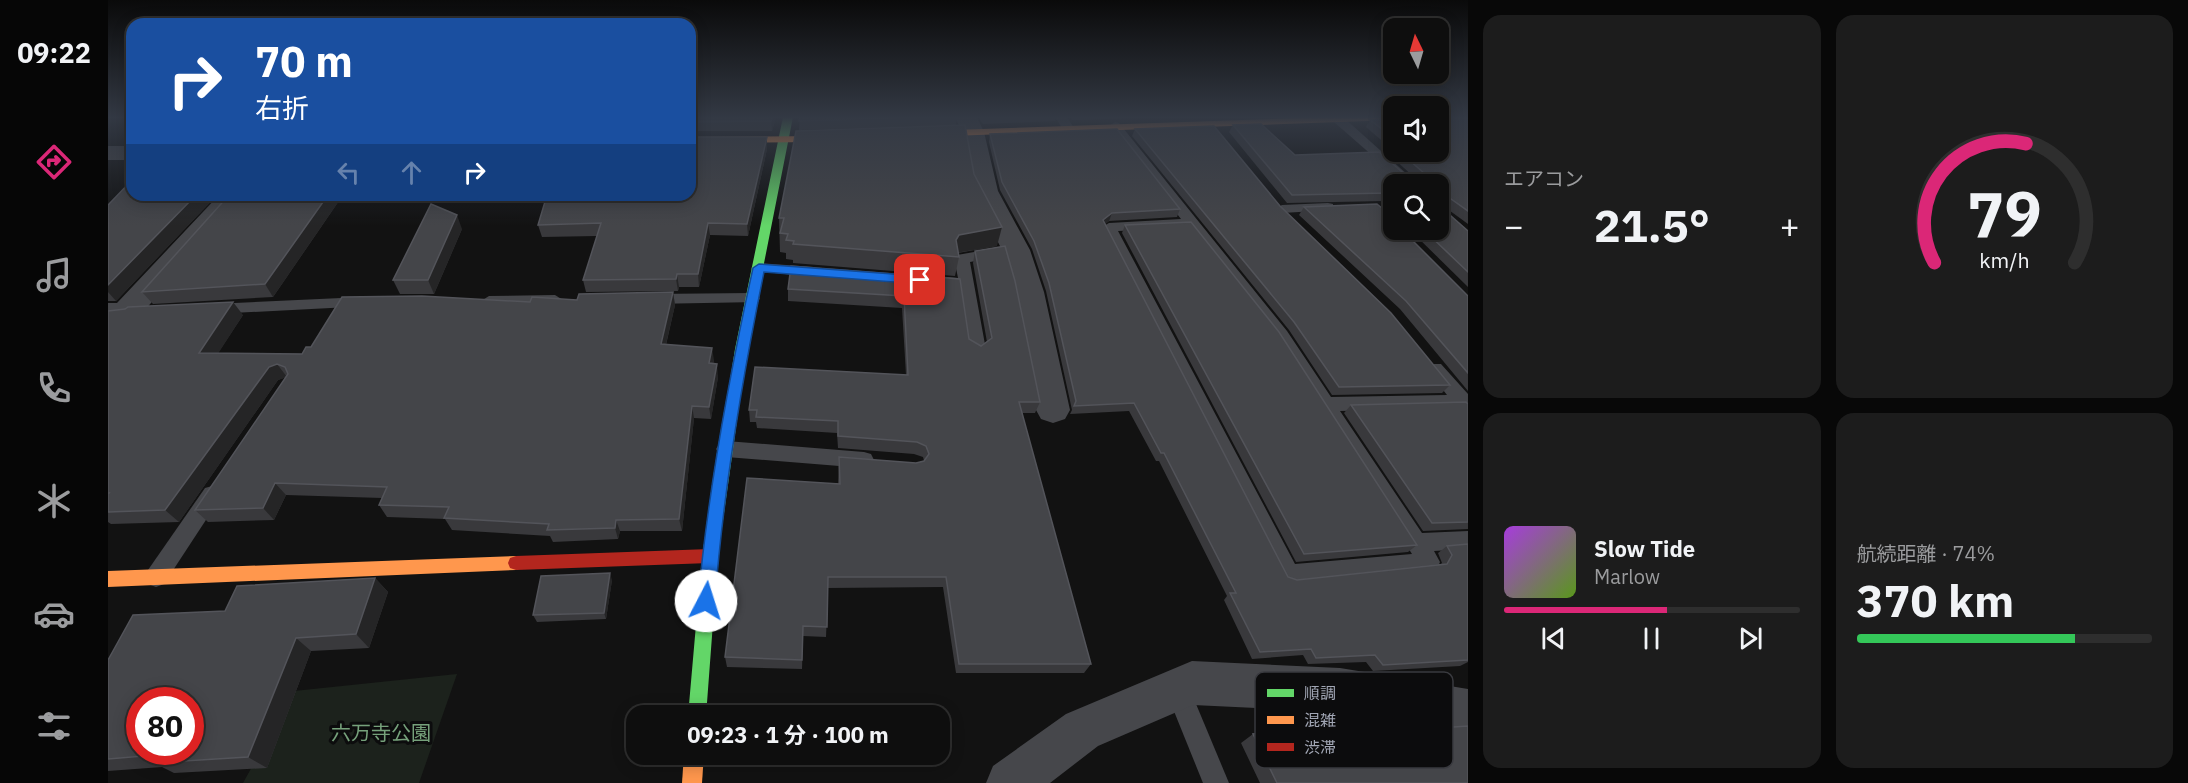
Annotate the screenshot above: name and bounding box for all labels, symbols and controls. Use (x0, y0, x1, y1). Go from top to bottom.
north arrow (1383, 18, 1449, 84)
map controls (1383, 18, 1449, 240)
text: 70 m (255, 34, 353, 89)
text: 09:22 (17, 35, 91, 70)
icon: right (156, 42, 234, 120)
text: 右折 (255, 90, 309, 125)
button: sound (1383, 96, 1449, 162)
icon: directions (33, 141, 75, 183)
icon: left (332, 156, 365, 189)
icon: ahead (395, 156, 428, 189)
icon: right (458, 156, 491, 189)
text: エアコン (1504, 165, 1584, 192)
text: 79 (1967, 173, 2042, 254)
button: search (1383, 174, 1449, 240)
text: 21.5° (1594, 196, 1710, 254)
text: − (1504, 204, 1524, 247)
text: + (1780, 204, 1799, 247)
text: km/h (1979, 247, 2029, 275)
icon: music (33, 254, 75, 296)
pin (894, 254, 945, 305)
icon: arrive (903, 263, 936, 296)
icon: phone (33, 367, 75, 409)
icon: climate (33, 480, 75, 522)
text: Slow Tide (1594, 534, 1695, 563)
text: 航続距離 · 74% (1857, 540, 1995, 567)
text: Marlow (1594, 563, 1660, 590)
position arrow (674, 569, 738, 633)
text: 370 km (1857, 571, 2014, 629)
icon: car (33, 593, 75, 635)
icon: previous (1537, 622, 1570, 655)
icon: pause (1635, 622, 1668, 655)
icon: next (1734, 622, 1767, 655)
legend (1255, 672, 1453, 768)
text: 順調 (1304, 683, 1336, 703)
speed limit sign: 80 (126, 687, 204, 765)
icon: filters (33, 705, 75, 747)
text: 混雑 (1304, 710, 1336, 730)
park label: 六万寺公園 (331, 719, 431, 746)
text: 09:23 · 1 分 · 100 m (687, 720, 889, 749)
text: 渋滞 (1304, 737, 1336, 757)

